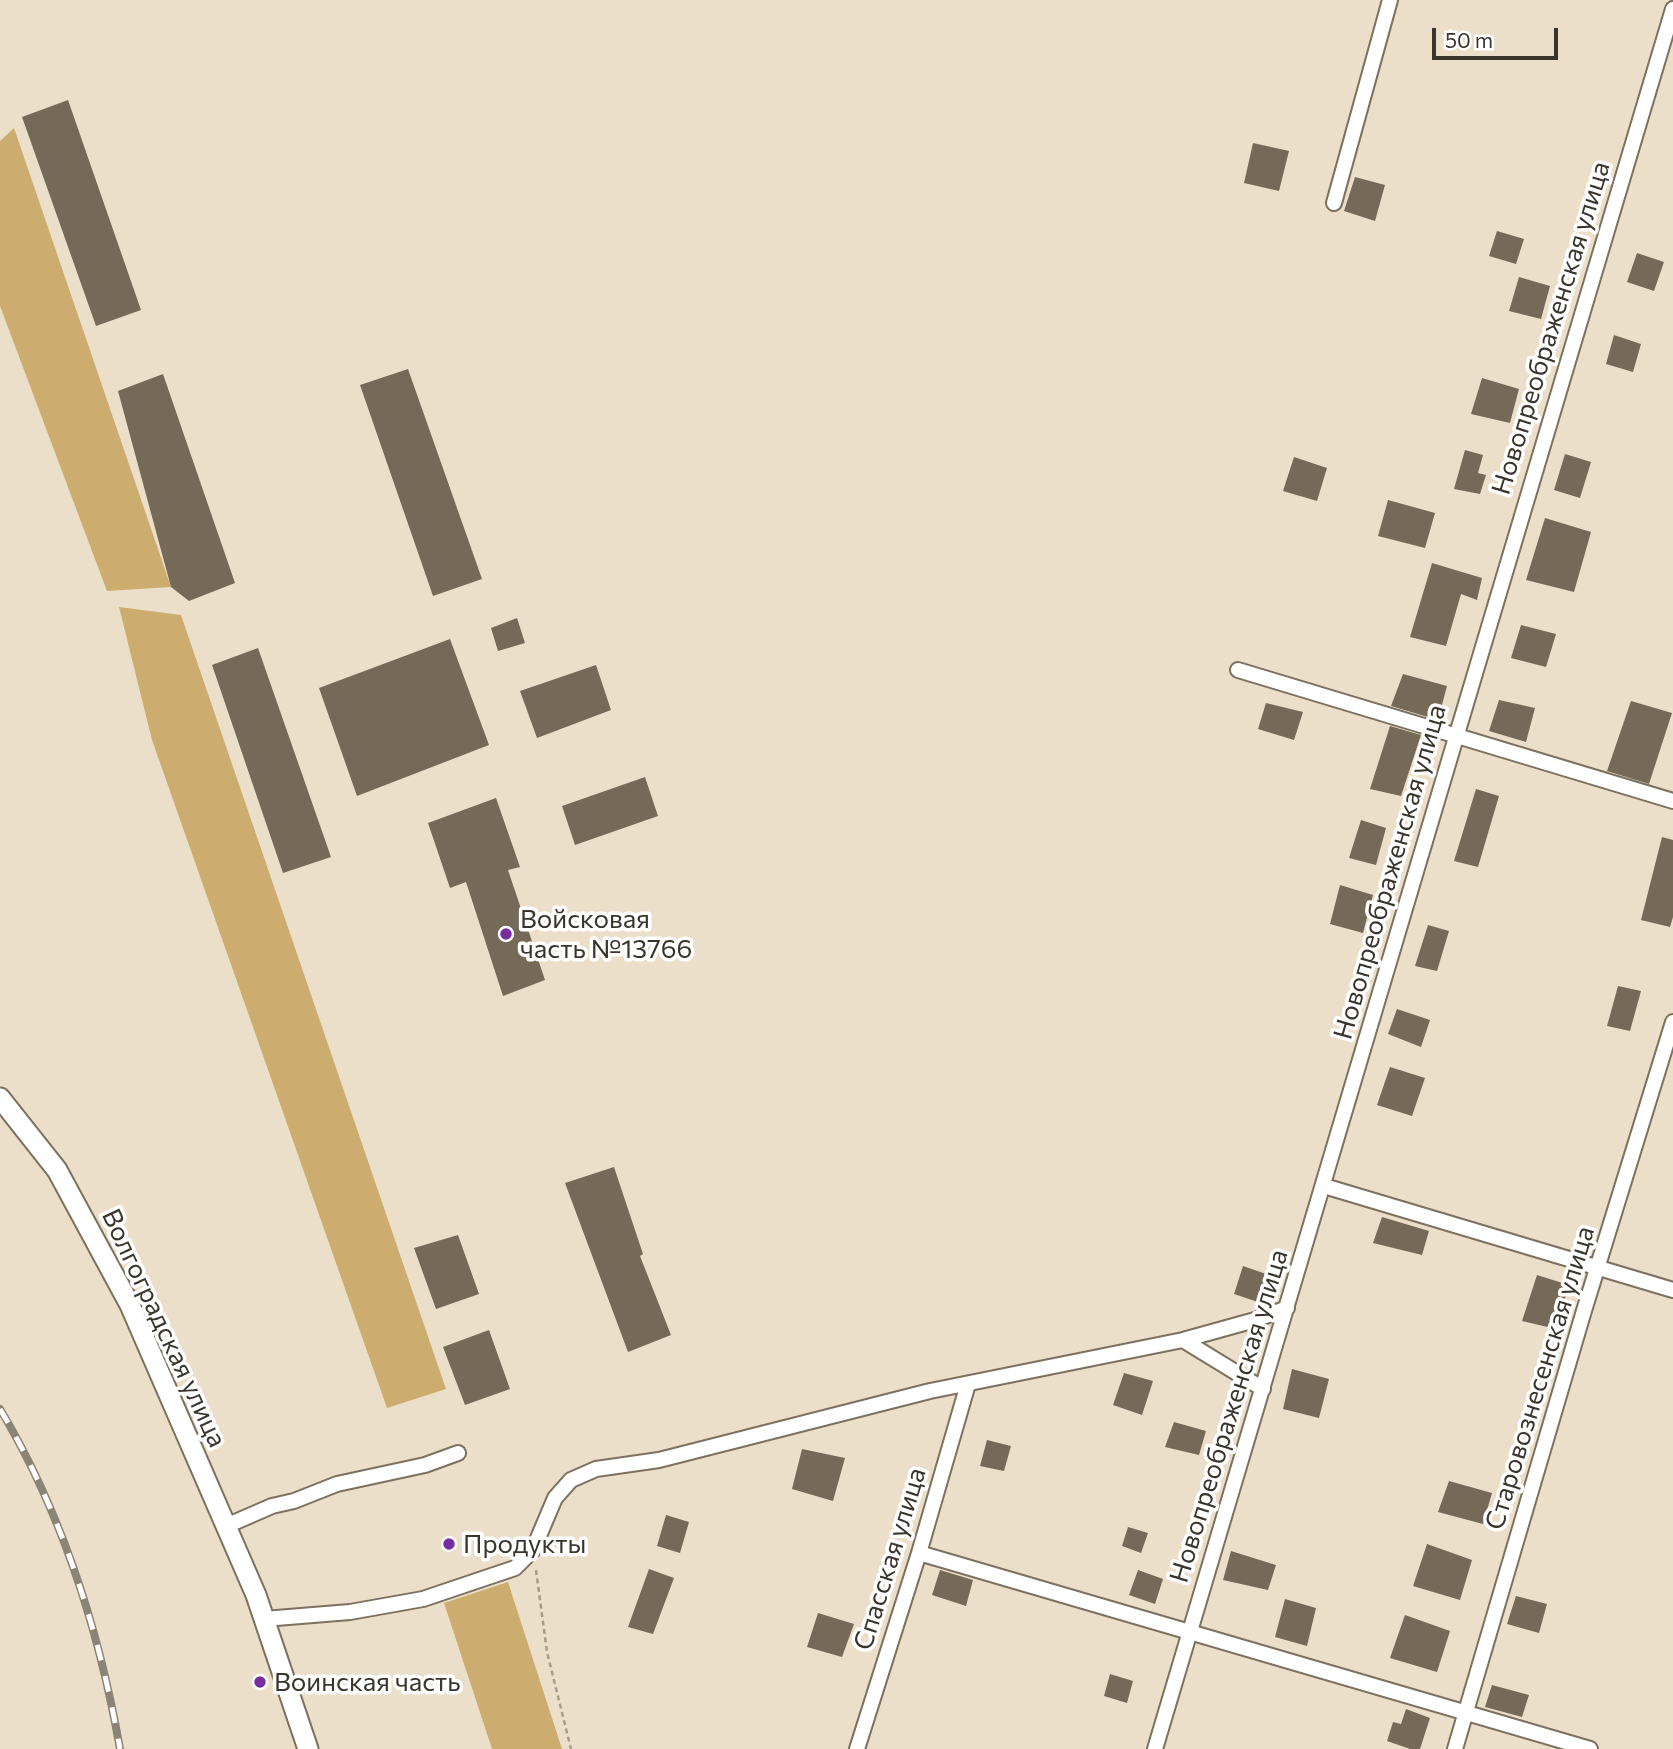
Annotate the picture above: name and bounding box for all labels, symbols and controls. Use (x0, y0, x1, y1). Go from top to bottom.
scale bar (1435, 14, 1561, 58)
text: 50 m (1445, 27, 1493, 52)
street label: Новопреображенская улица (1485, 158, 1617, 498)
street label: Новопреображенская улица (1327, 701, 1453, 1043)
place label: Войсковая часть №13766 (520, 903, 692, 964)
marker: Войсковая часть №13766 (498, 926, 514, 942)
street label: Волгоградская улица (95, 1204, 233, 1452)
street label: Старовознесенская улица (1479, 1222, 1601, 1534)
street label: Новопреображенская улица (1163, 1246, 1295, 1586)
street label: Спасская улица (847, 1464, 933, 1654)
place label: Продукты (463, 1528, 586, 1560)
marker: Продукты (441, 1536, 457, 1552)
place label: Воинская часть (274, 1666, 461, 1698)
marker: Воинская часть (252, 1674, 268, 1690)

